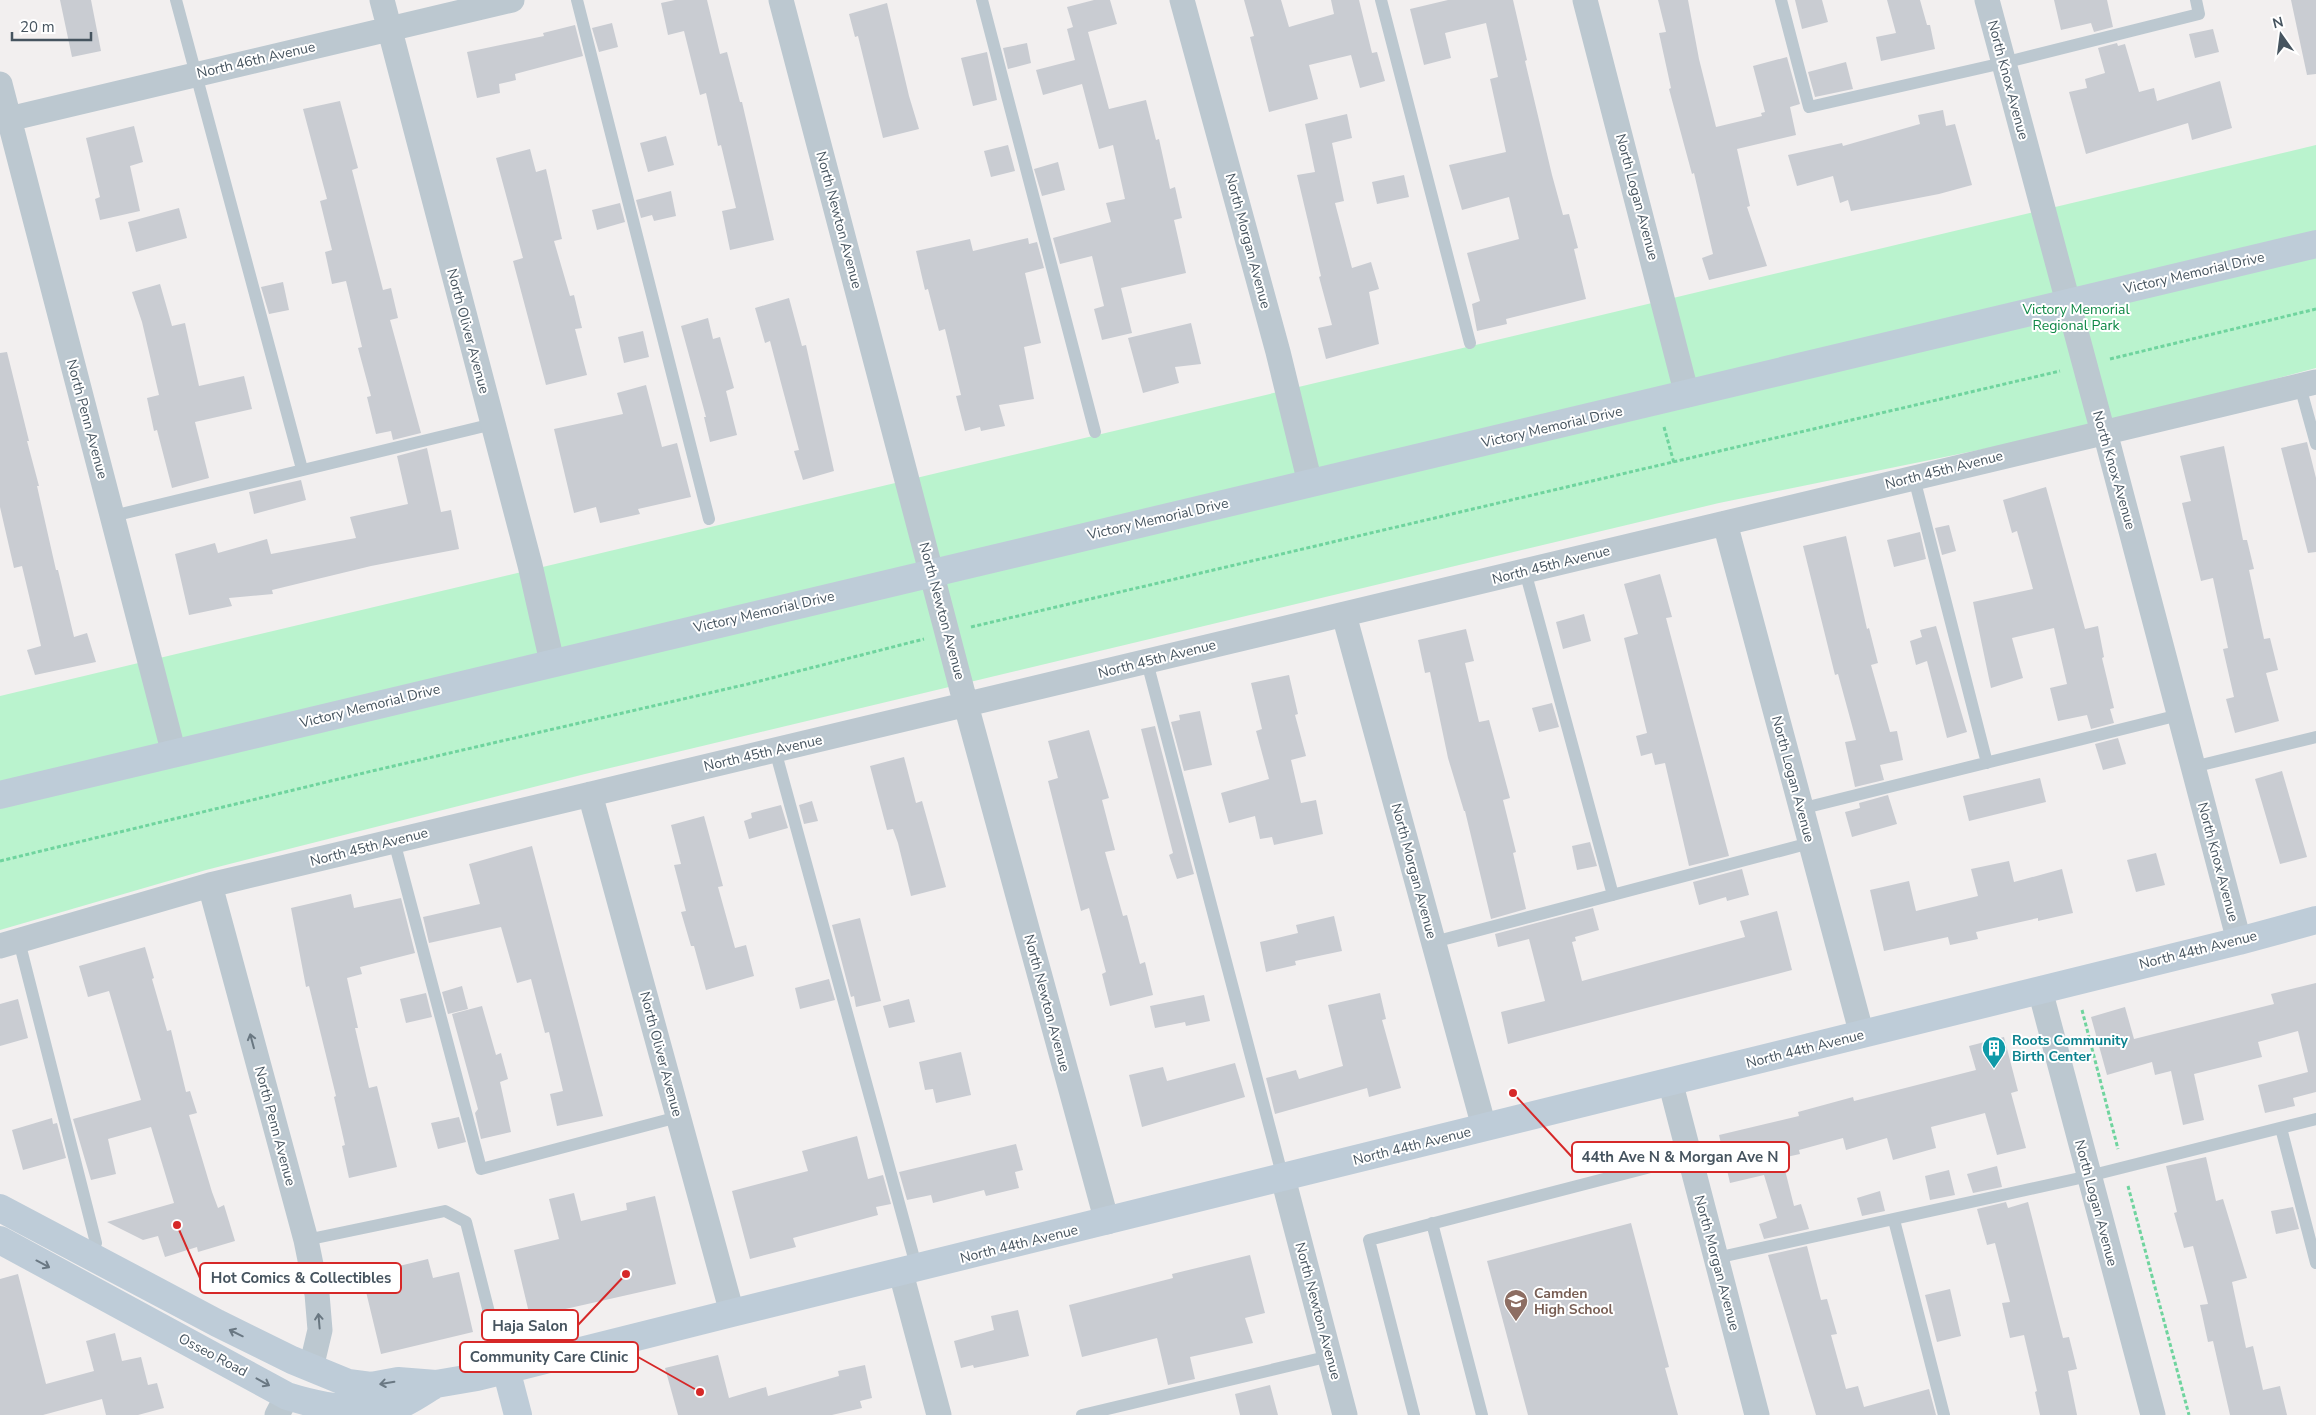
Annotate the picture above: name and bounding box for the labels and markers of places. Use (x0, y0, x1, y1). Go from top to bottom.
place label: Roots Community Birth Center (2012, 1031, 2128, 1066)
building icon: Roots Community Birth Center (1981, 1035, 2007, 1069)
callout: 44th Ave N & Morgan Ave N (1572, 1142, 1789, 1172)
callout: Hot Comics & Collectibles (200, 1263, 401, 1293)
place label: Camden High School (1534, 1284, 1614, 1319)
school or university icon: Camden High School (1503, 1288, 1529, 1322)
callout: Haja Salon (482, 1310, 578, 1340)
callout: Community Care Clinic (460, 1342, 638, 1372)

